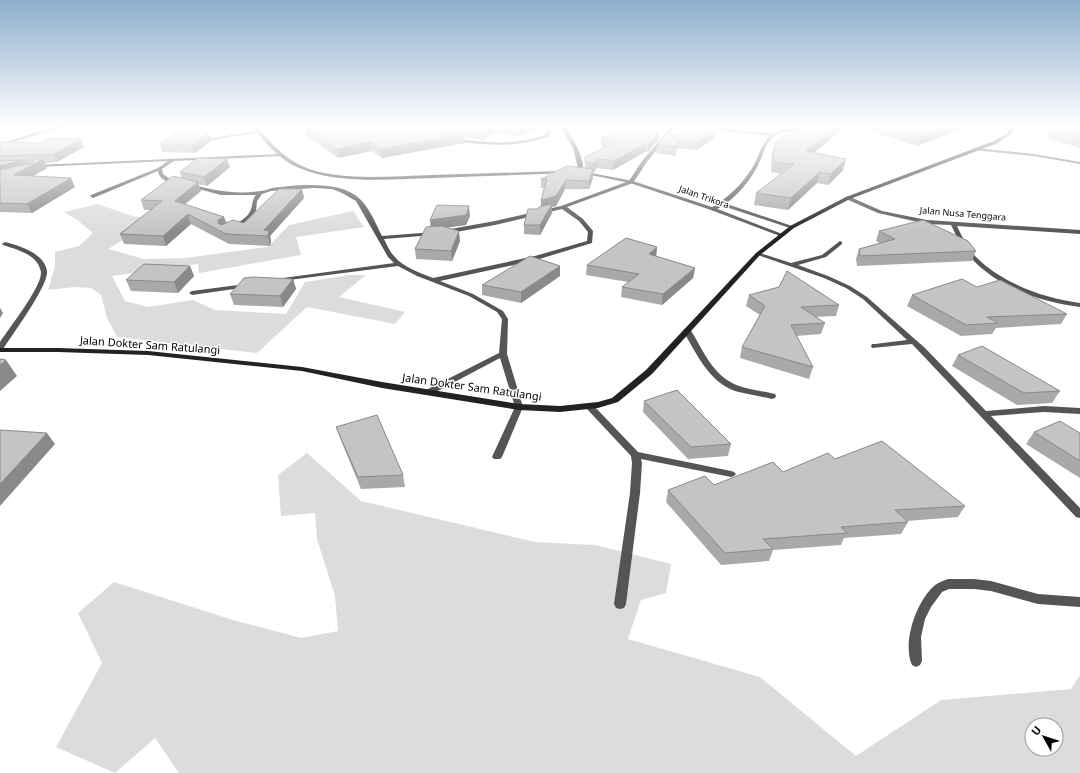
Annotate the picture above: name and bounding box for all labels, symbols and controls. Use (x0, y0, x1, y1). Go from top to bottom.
street label: Jalan Trikora (676, 182, 731, 211)
street label: Jalan Nusa Tenggara (918, 203, 1007, 224)
street label: Jalan Dokter Sam Ratulangi (78, 332, 221, 357)
street label: Jalan Dokter Sam Ratulangi (400, 369, 543, 404)
north arrow (1024, 717, 1064, 757)
text: U (1027, 722, 1044, 738)

